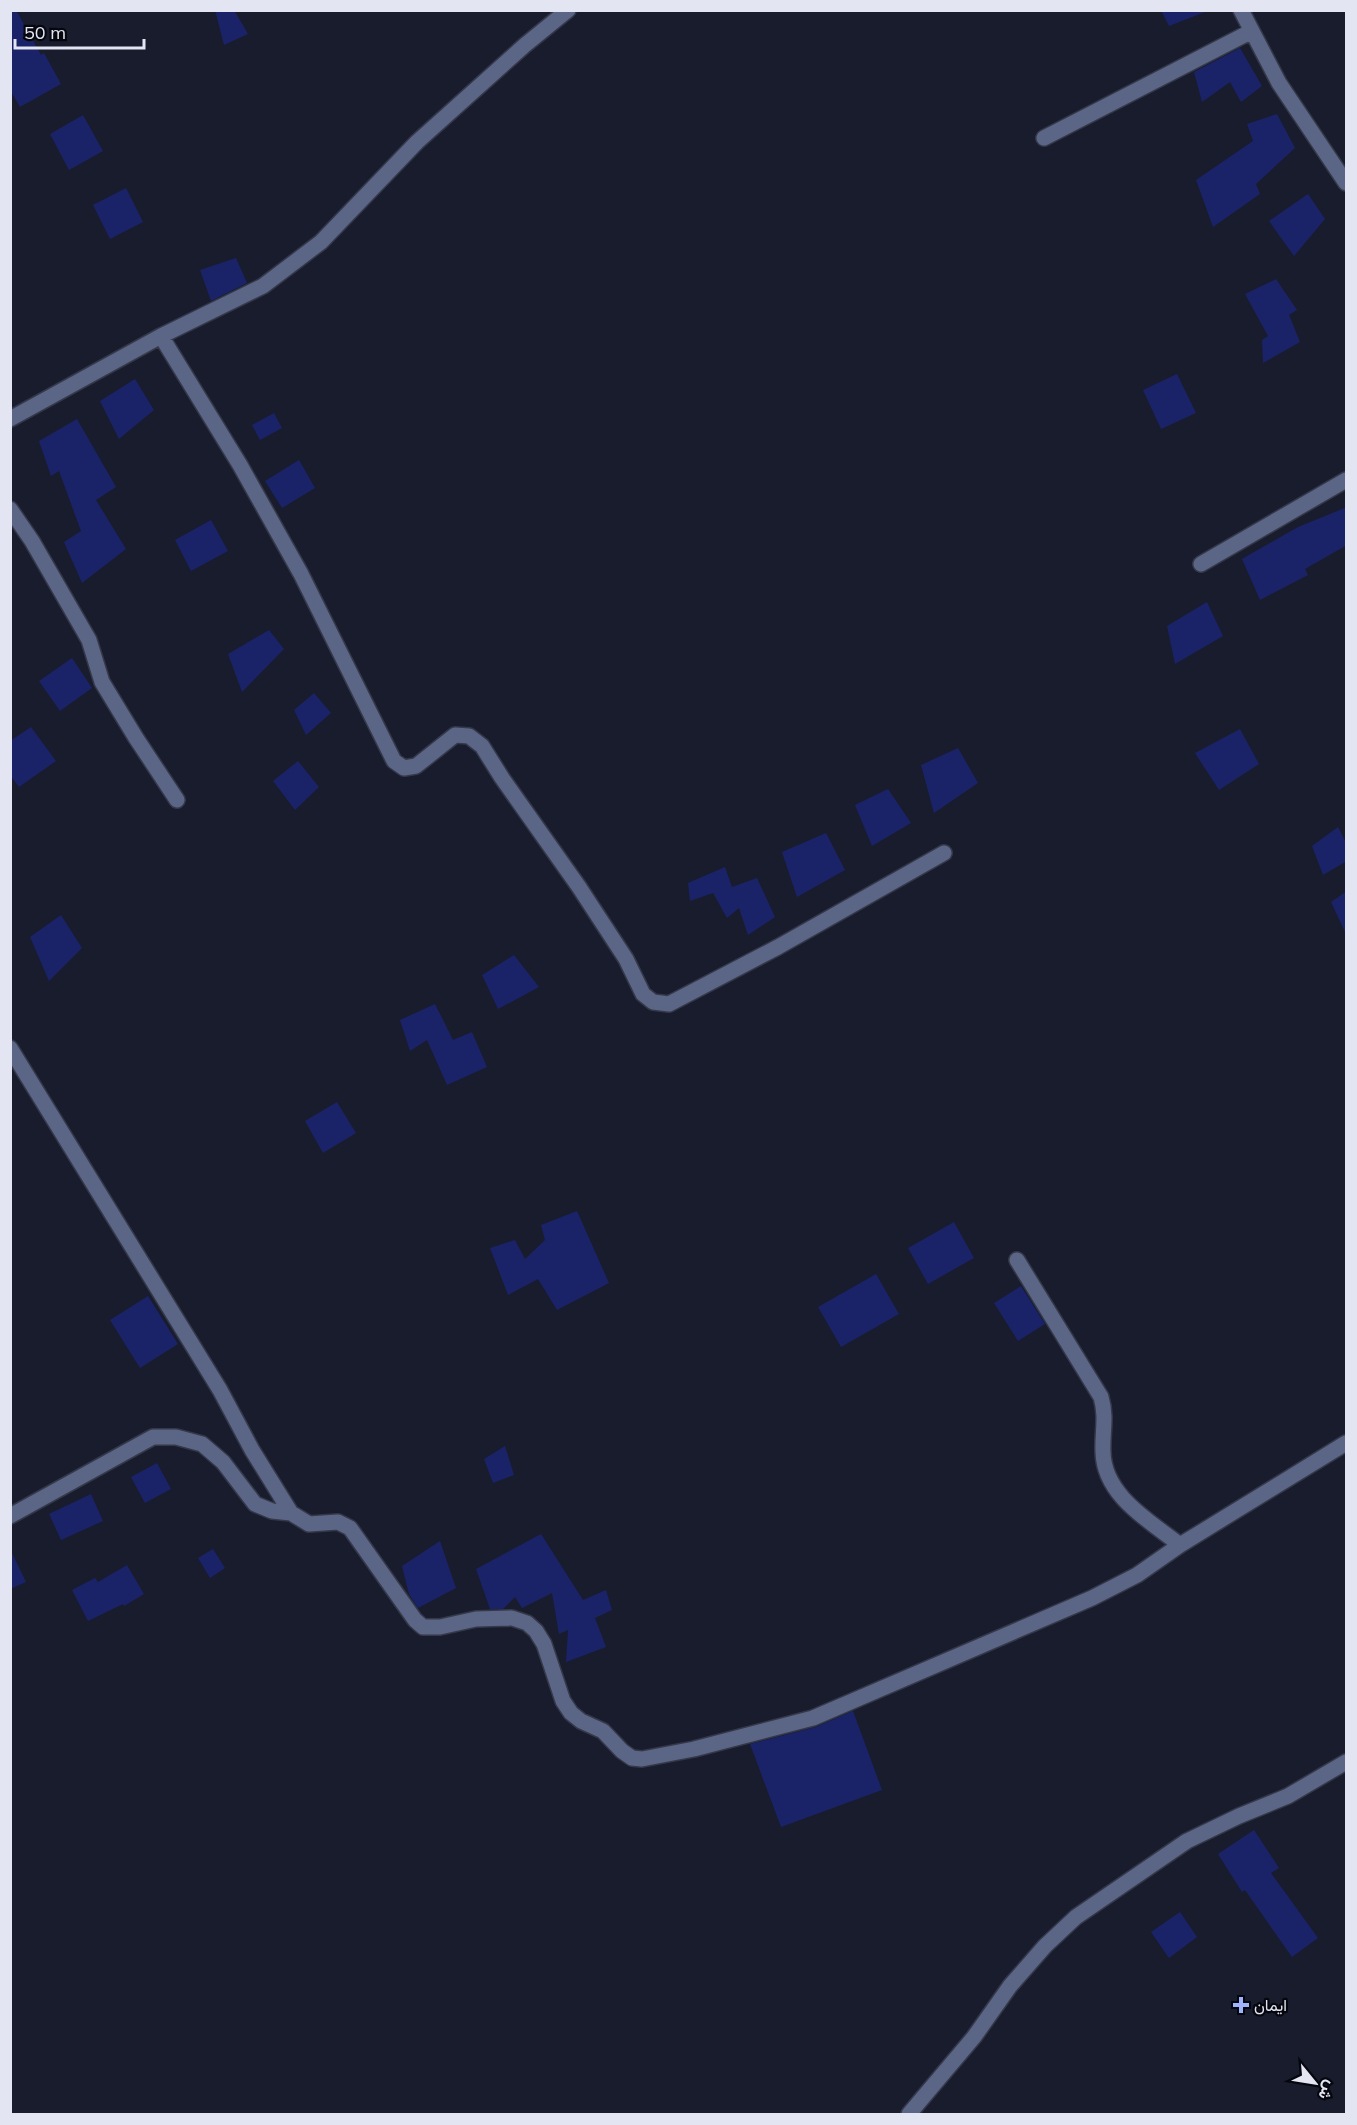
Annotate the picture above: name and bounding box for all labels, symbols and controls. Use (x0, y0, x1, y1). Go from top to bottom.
scale bar (15, 12, 144, 50)
text: 50 m (24, 21, 66, 44)
place label: ايمان (1254, 1995, 1287, 2015)
marker: ايمان (1232, 1996, 1250, 2014)
north arrow (1285, 2053, 1345, 2113)
text: ش (1315, 2077, 1341, 2104)

